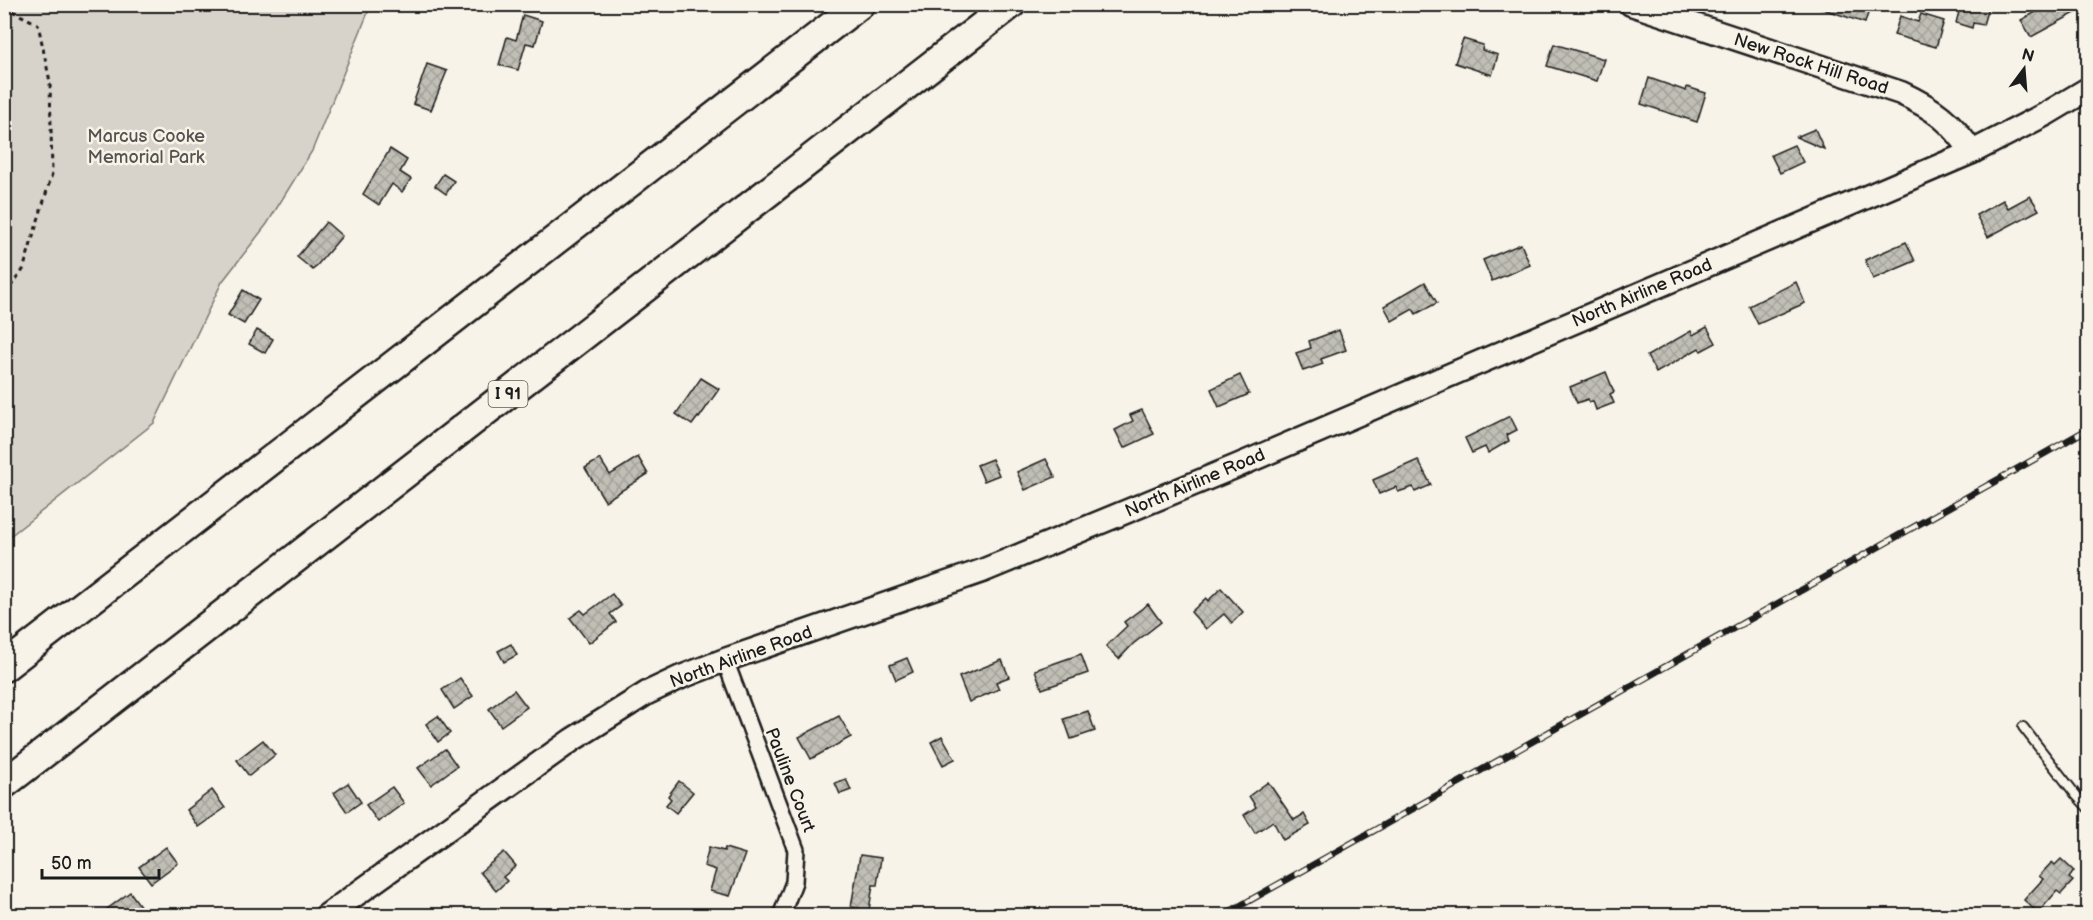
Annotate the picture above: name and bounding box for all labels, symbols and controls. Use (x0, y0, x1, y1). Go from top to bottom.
street label: New Rock Hill Road (1731, 29, 1891, 99)
north arrow (1994, 39, 2054, 99)
text: N (2019, 45, 2036, 67)
park label: Marcus Cooke Memorial Park (87, 126, 205, 168)
street label: North Airline Road (1569, 254, 1715, 332)
road number: I 91 (488, 381, 528, 407)
street label: North Airline Road (1122, 444, 1268, 522)
street label: North Airline Road (667, 621, 815, 693)
street label: Pauline Court (761, 725, 820, 835)
scale bar (42, 842, 159, 880)
text: 50 m (51, 853, 92, 874)

